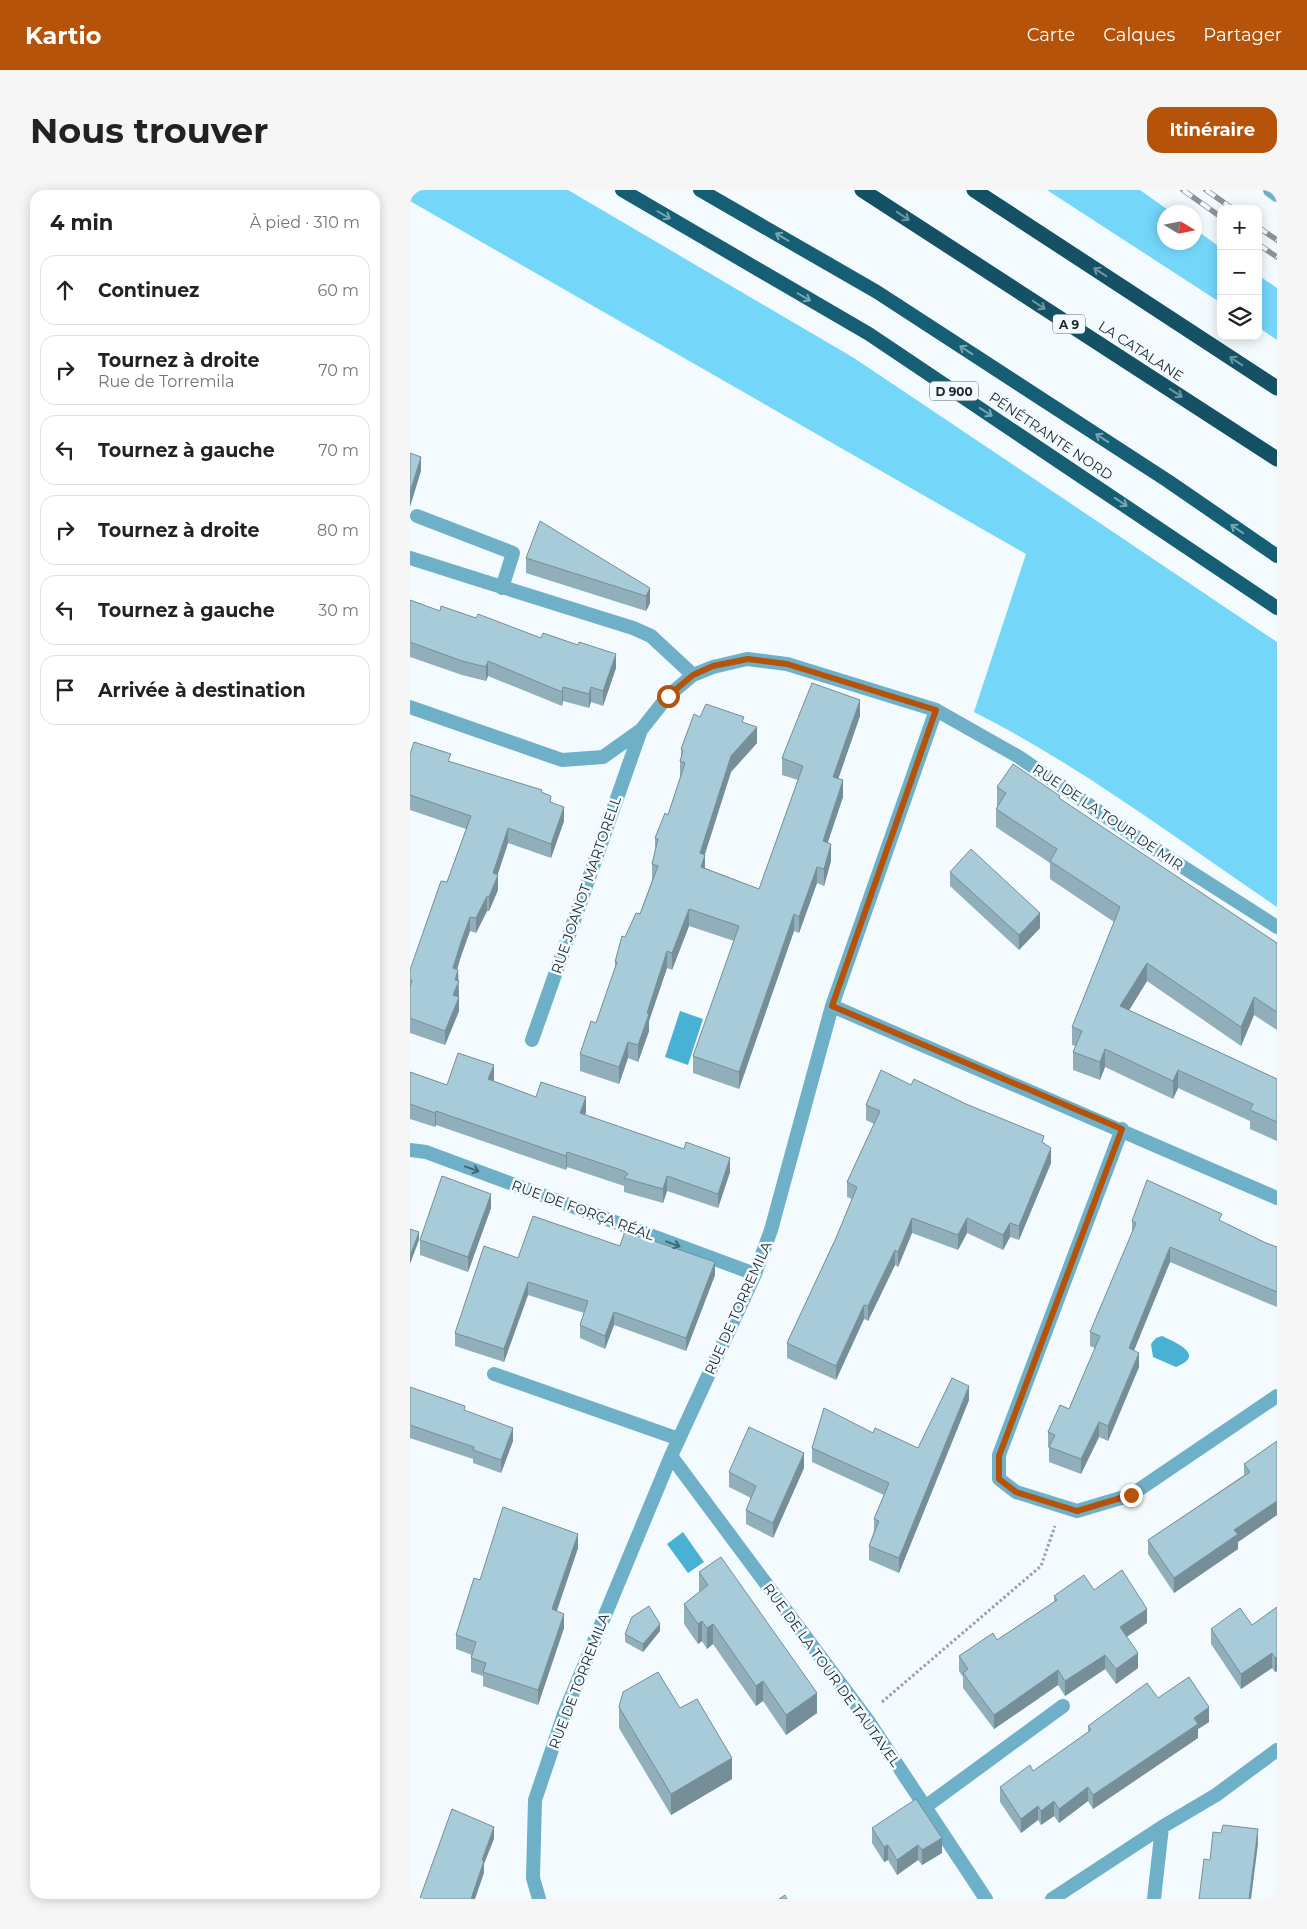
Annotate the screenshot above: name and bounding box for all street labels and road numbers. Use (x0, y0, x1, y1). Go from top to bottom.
road number: A 9 (1053, 315, 1085, 334)
street label: LA CATALANE (1095, 317, 1187, 385)
road number: D 900 (930, 382, 978, 400)
street label: PÉNÉTRANTE NORD (986, 388, 1116, 484)
street label: RUE DE LA TOUR DE MIR (1029, 760, 1187, 874)
street label: RUE JOANOT MARTORELL (547, 793, 625, 976)
street label: RUE DE FORÇA RÉAL (509, 1176, 658, 1244)
street label: RUE DE TORREMILA (700, 1238, 776, 1377)
street label: RUE DE LA TOUR DE TAUTAVEL (759, 1580, 905, 1771)
street label: RUE DE TORREMILA (545, 1610, 614, 1751)

